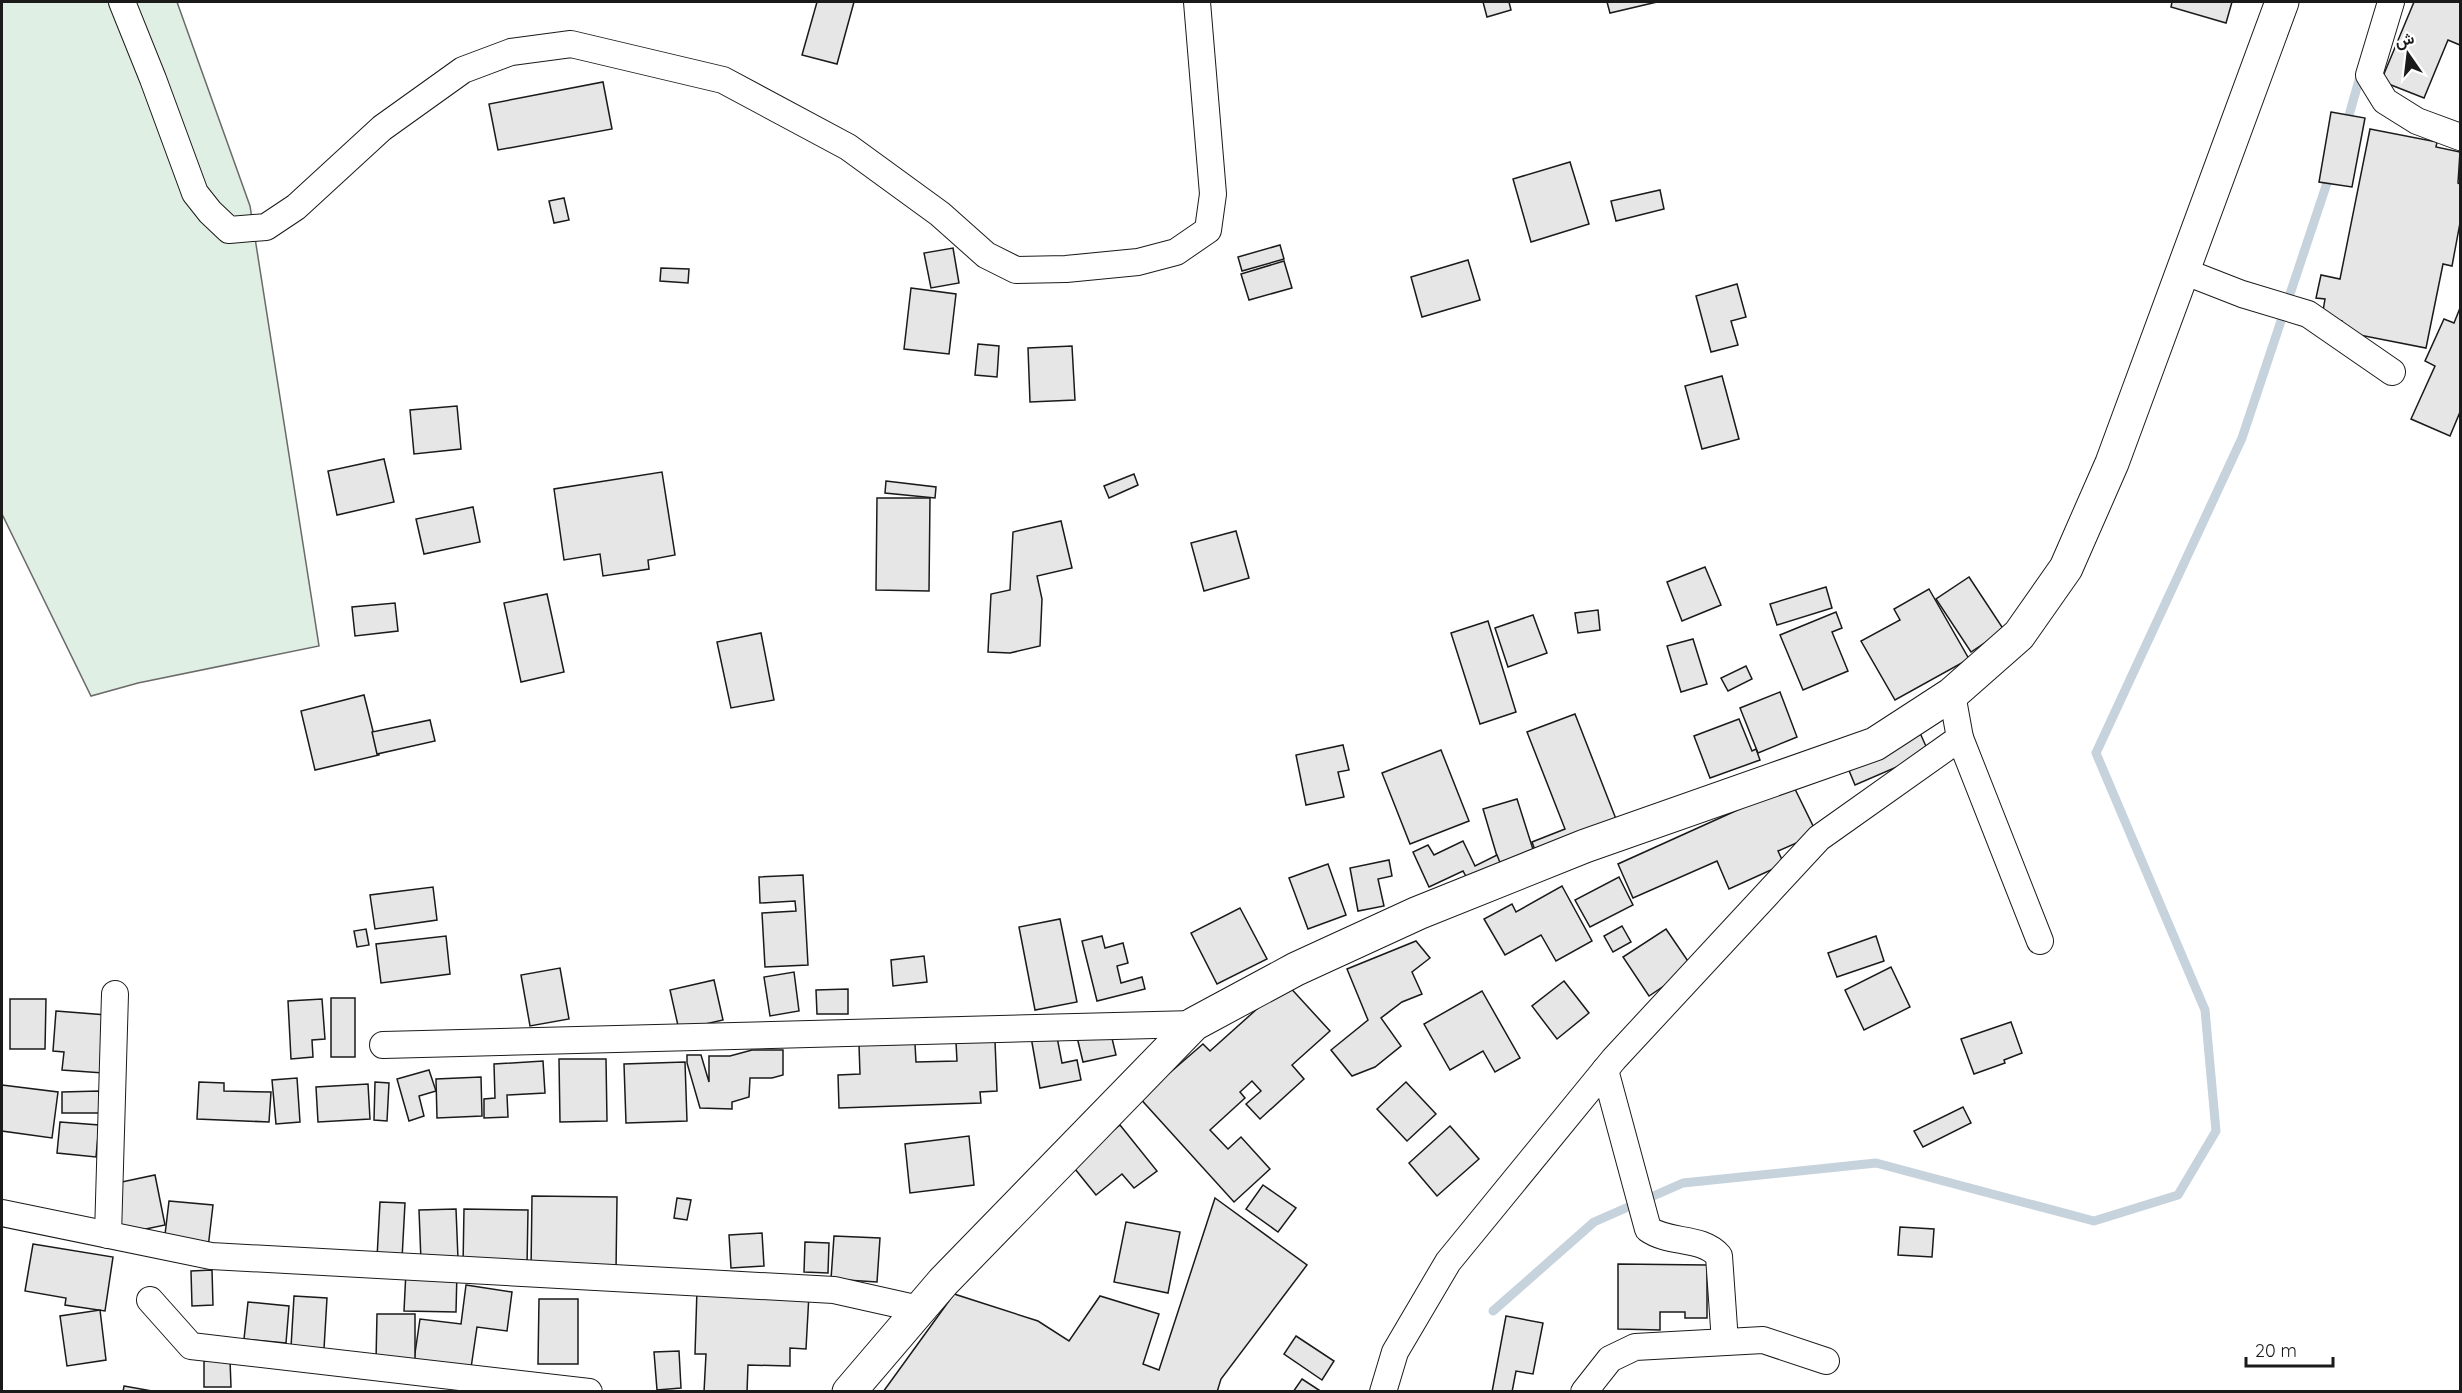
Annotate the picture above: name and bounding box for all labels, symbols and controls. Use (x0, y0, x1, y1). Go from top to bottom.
north arrow (2378, 24, 2438, 84)
text: ش (2393, 27, 2416, 51)
scale bar (2246, 1330, 2333, 1368)
text: 20 m (2255, 1339, 2297, 1362)

